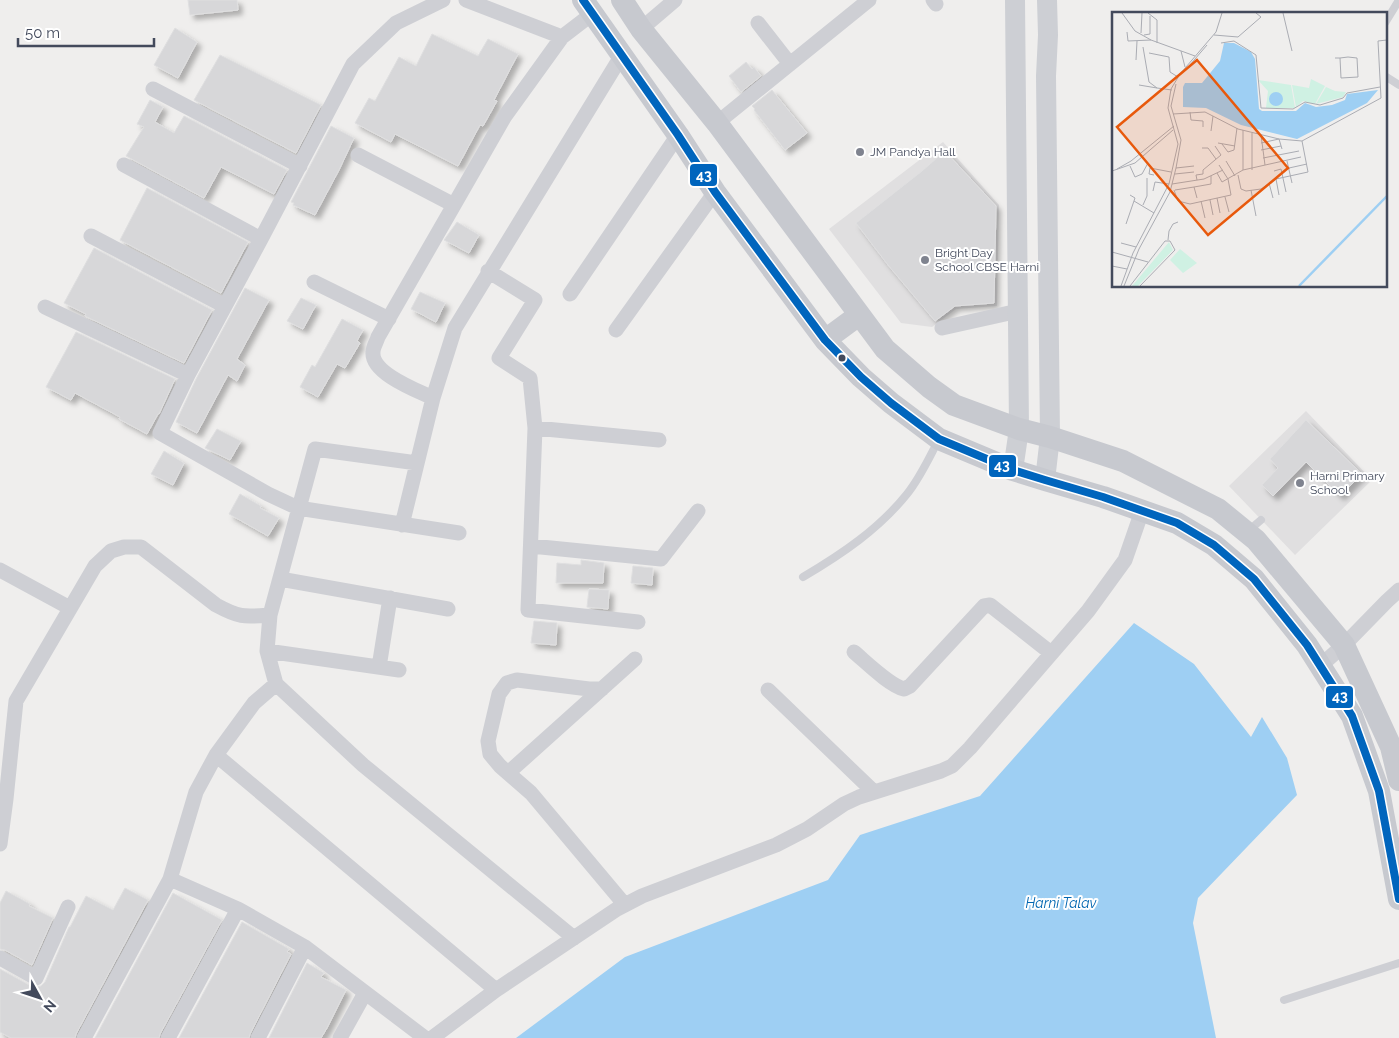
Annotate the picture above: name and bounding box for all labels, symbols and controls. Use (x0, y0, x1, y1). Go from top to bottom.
inset map (1112, 12, 1386, 288)
scale bar (18, 15, 154, 47)
text: 50 m (25, 24, 60, 42)
place label: JM Pandya Hall (870, 145, 956, 159)
marker: JM Pandya Hall (854, 146, 866, 158)
line badge: 43 (689, 163, 718, 187)
text: 43 (696, 167, 712, 183)
place label: Bright Day School CBSE Harni (935, 246, 1039, 274)
marker: Bright Day School CBSE Harni (919, 254, 931, 266)
unlabelled marker (837, 353, 847, 363)
line badge: 43 (988, 454, 1017, 478)
text: 43 (994, 457, 1010, 473)
place label: Harni Primary School (1310, 469, 1385, 497)
marker: Harni Primary School (1294, 477, 1306, 489)
line badge: 43 (1325, 685, 1354, 709)
text: 43 (1332, 688, 1348, 704)
water label: Harni Talav (1026, 895, 1097, 911)
north arrow (15, 973, 65, 1023)
text: N (40, 997, 60, 1016)

